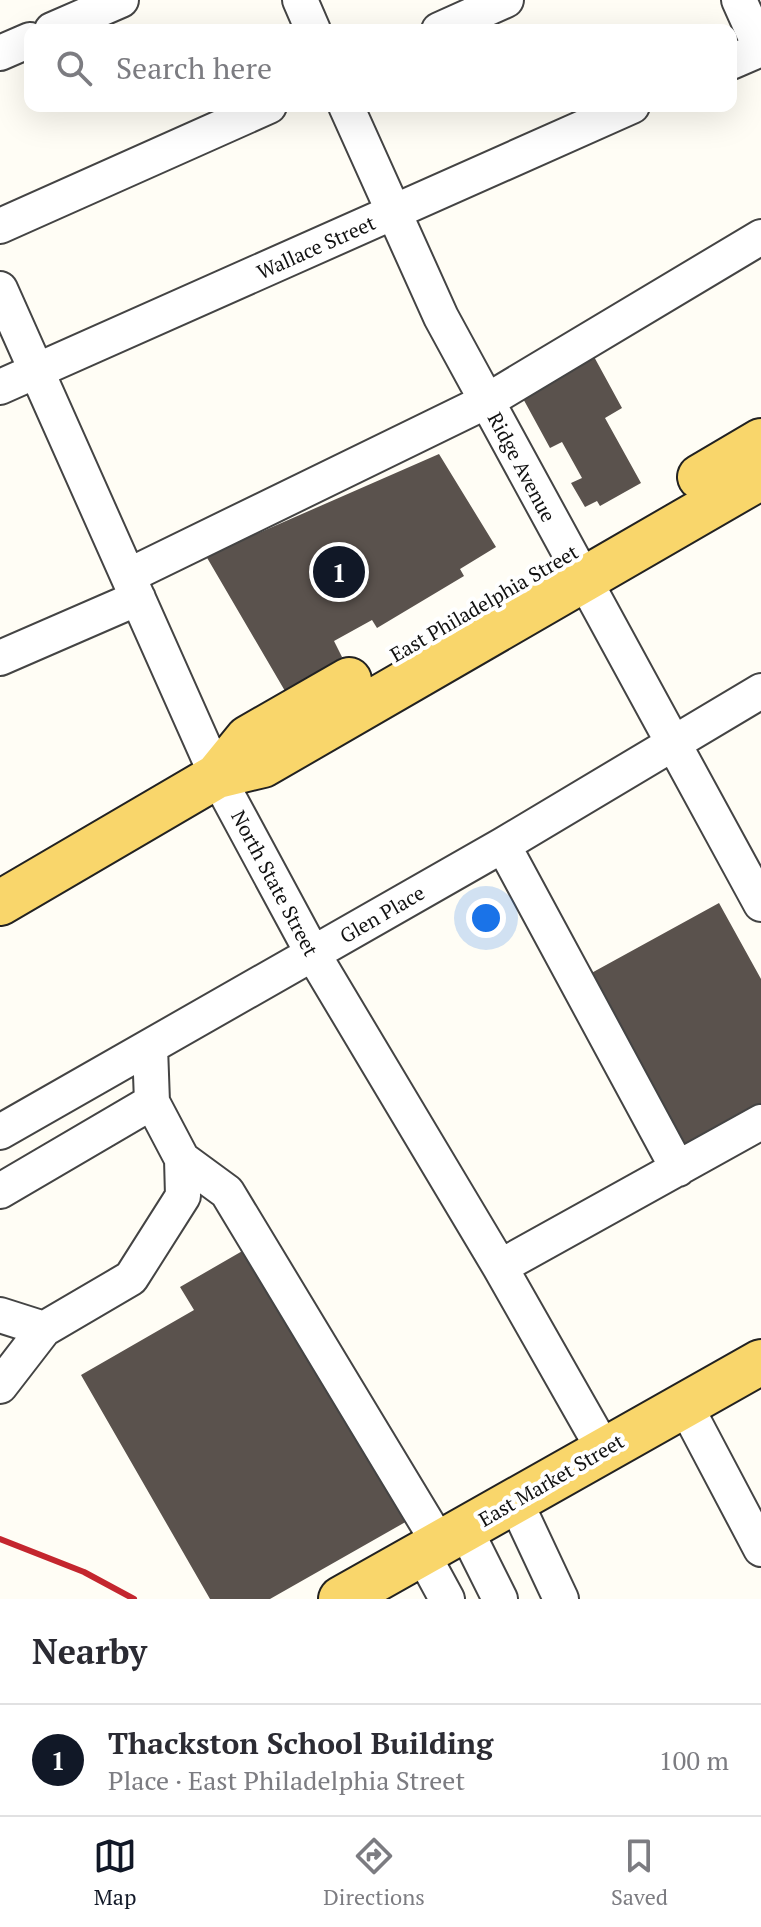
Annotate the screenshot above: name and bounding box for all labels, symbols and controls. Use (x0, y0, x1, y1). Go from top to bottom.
search box (24, 24, 737, 112)
icon: search (52, 46, 96, 90)
text: Search here (116, 48, 272, 88)
street label: Wallace Street (253, 209, 380, 285)
street label: Ridge Avenue (482, 408, 562, 526)
street label: East Philadelphia Street (385, 538, 584, 668)
pin: 1 (313, 542, 365, 602)
street label: North State Street (225, 805, 325, 961)
street label: Glen Place (335, 879, 429, 949)
your location (466, 898, 506, 938)
street label: East Market Street (473, 1427, 629, 1533)
text: Nearby (32, 1629, 147, 1674)
text: Thackston School Building (108, 1723, 493, 1763)
text: 1 (51, 1743, 65, 1777)
text: 100 m (659, 1743, 729, 1777)
text: Place · East Philadelphia Street (108, 1763, 465, 1797)
tab: Map (93, 1834, 137, 1911)
tab: Directions (323, 1834, 425, 1911)
tab: Saved (611, 1834, 668, 1911)

